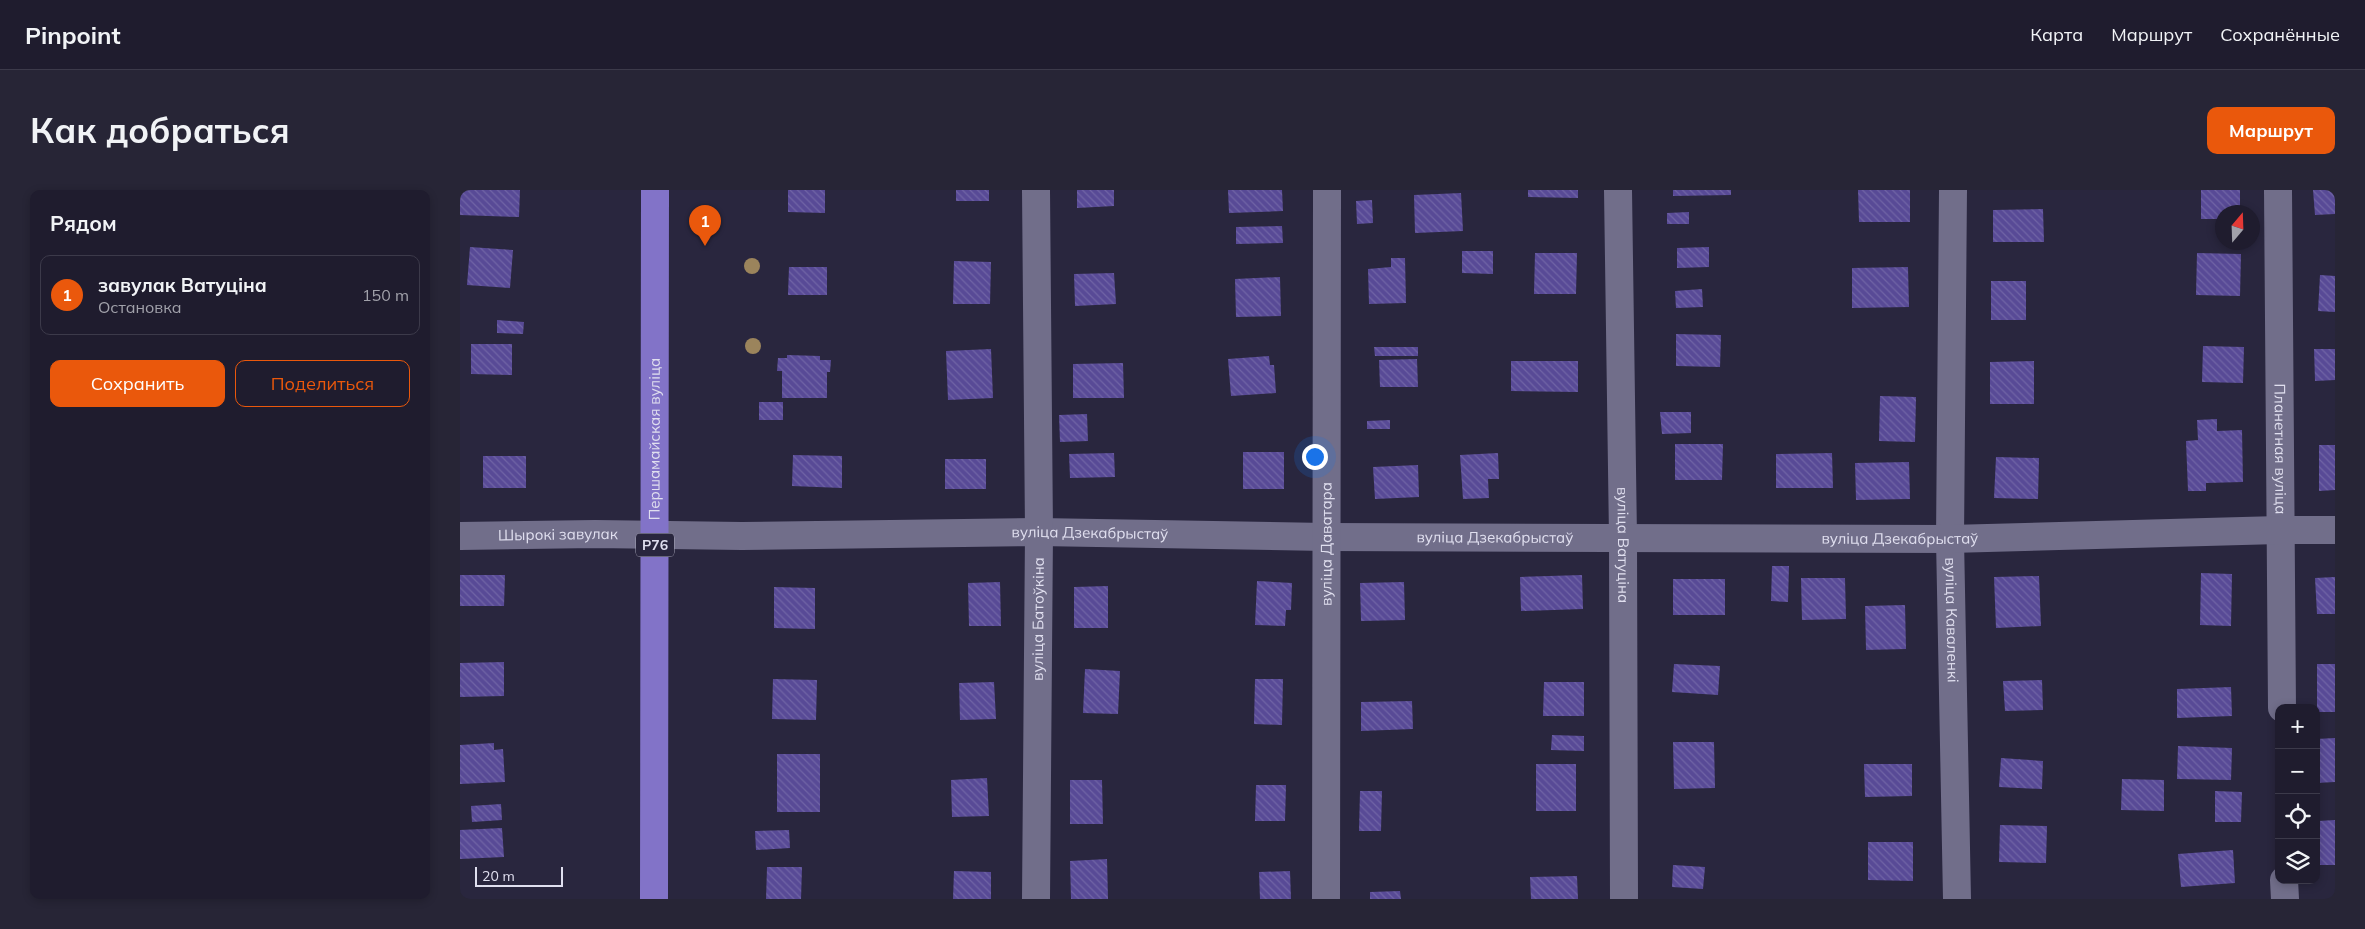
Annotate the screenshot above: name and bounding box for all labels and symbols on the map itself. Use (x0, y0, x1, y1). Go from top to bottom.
pin: 1 (689, 205, 721, 246)
north arrow (2215, 205, 2260, 250)
street label: Першамайская вуліца (645, 358, 664, 520)
street label: Планетная вуліца (2270, 384, 2291, 514)
your location (1302, 444, 1328, 470)
street label: вуліца Даватара (1316, 482, 1336, 606)
street label: вуліца Ватуціна (1613, 487, 1633, 603)
street label: вуліца Дзекабрыстаў (1011, 522, 1168, 543)
street label: Шырокі завулак (498, 524, 619, 544)
street label: вуліца Дзекабрыстаў (1416, 527, 1573, 547)
street label: вуліца Дзекабрыстаў (1821, 528, 1979, 548)
road number: Р76 (636, 534, 674, 556)
street label: вуліца Батоўкіна (1028, 557, 1048, 681)
street label: вуліца Каваленкі (1941, 557, 1963, 683)
scale bar (475, 864, 562, 887)

